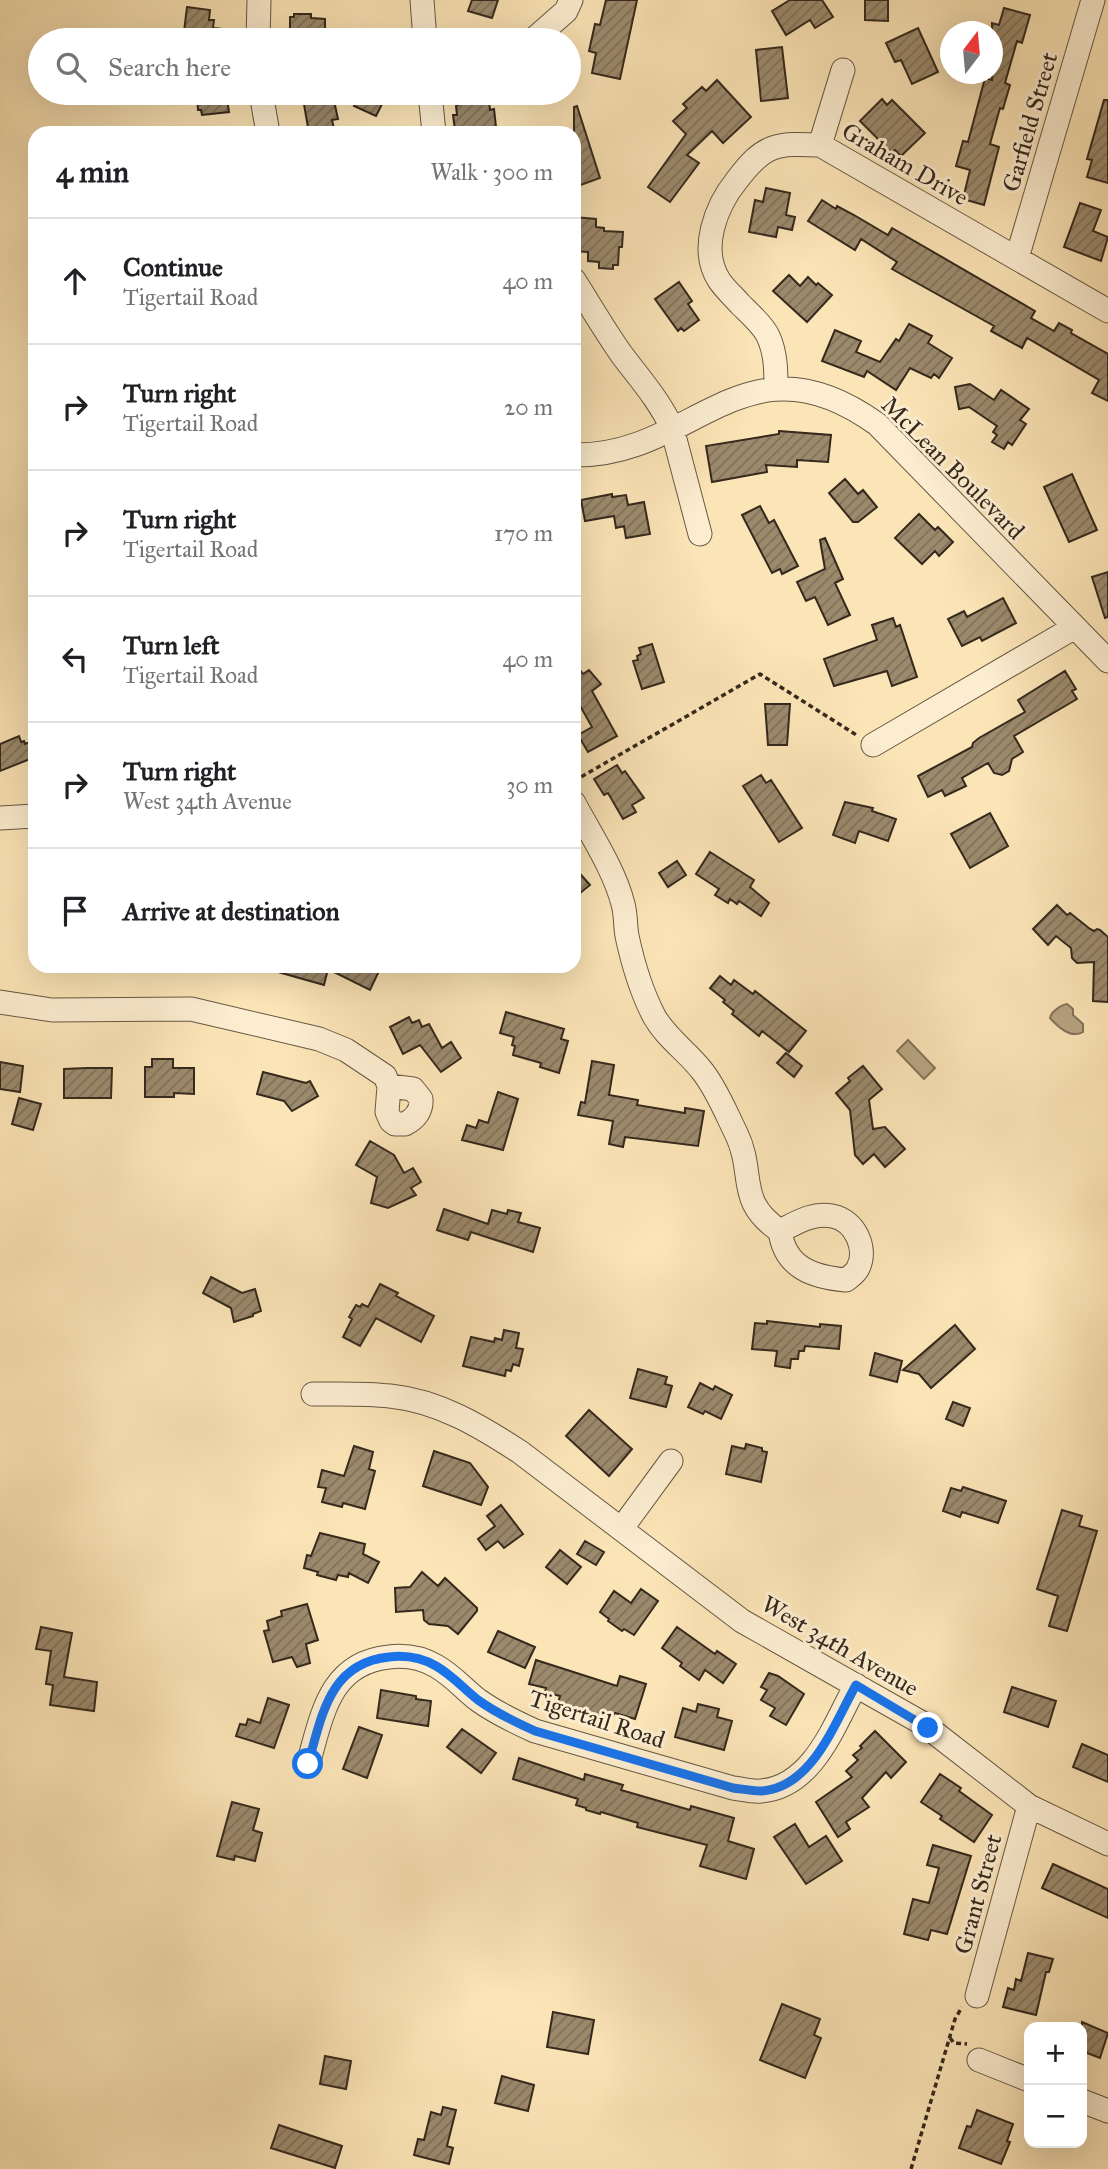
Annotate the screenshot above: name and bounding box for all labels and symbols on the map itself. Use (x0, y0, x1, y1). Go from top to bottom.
north arrow (940, 21, 1003, 84)
street label: Garfield Street (996, 48, 1064, 195)
street label: Graham Drive (836, 116, 974, 212)
street label: McLean Boulevard (875, 390, 1031, 546)
street label: West 34th Avenue (756, 1589, 924, 1703)
street label: Tigertail Road (525, 1683, 669, 1755)
route end (912, 1712, 943, 1743)
route start (292, 1748, 323, 1779)
street label: Grant Street (948, 1830, 1009, 1957)

